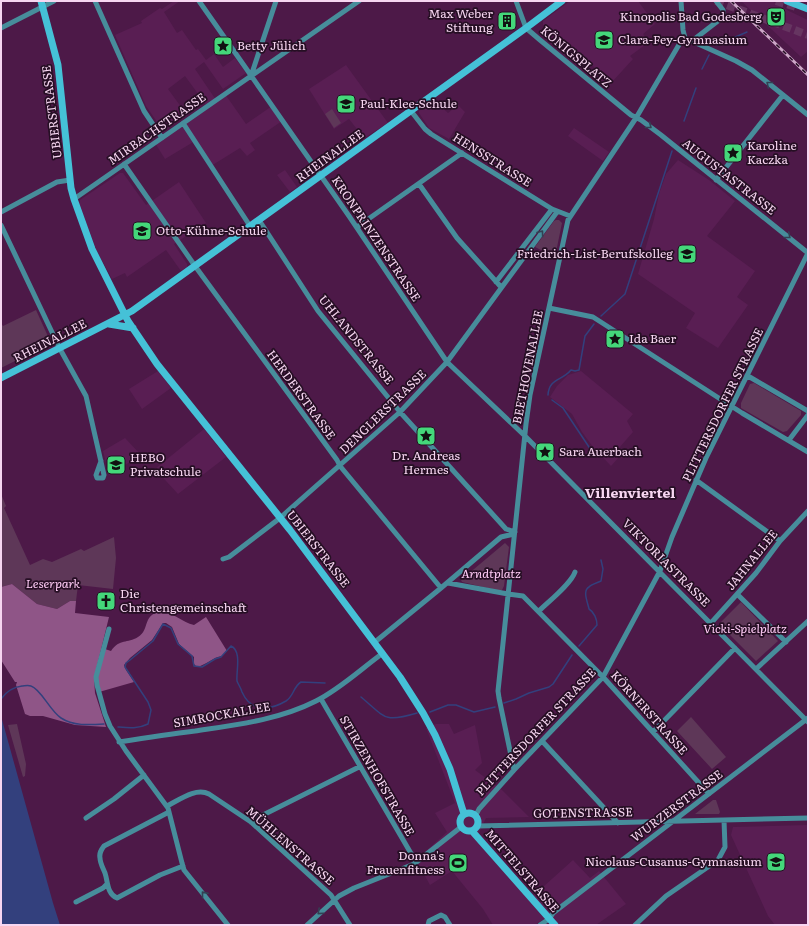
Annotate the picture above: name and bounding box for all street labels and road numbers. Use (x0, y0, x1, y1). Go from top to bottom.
street label: KÖNIGSPLATZ (537, 21, 616, 91)
street label: UBIERSTRASSE (36, 64, 66, 160)
street label: MIRBACHSTRASSE (104, 87, 209, 169)
street label: RHEINALLEE (292, 124, 367, 186)
street label: HENSSTRASSE (450, 128, 536, 191)
street label: AUGUSTASTRASSE (679, 134, 781, 219)
street label: KRONPRINZENSTRASSE (328, 172, 426, 305)
street label: UHLANDSTRASSE (315, 291, 399, 388)
street label: BEETHOVENALLEE (507, 308, 547, 425)
street label: RHEINALLEE (10, 314, 90, 366)
street label: PLITTERSDORFER STRASSE (677, 324, 767, 485)
street label: HERDERSTRASSE (263, 346, 341, 443)
street label: DENGLERSTRASSE (335, 365, 430, 458)
street label: UBIERSTRASSE (283, 506, 355, 591)
street label: VIKTORIASTRASSE (619, 514, 715, 611)
street label: JAHNALLEE (721, 525, 782, 594)
street label: PLITTERSDORFER STRASSE (471, 663, 600, 799)
street label: KÖRNERSTRASSE (607, 666, 693, 759)
street label: SIMROCKALLEE (172, 697, 272, 731)
street label: STIRZENHOFSTRASSE (336, 712, 420, 839)
street label: WURZERSTRASSE (627, 764, 726, 846)
street label: MÜHLENSTRASSE (242, 802, 339, 889)
street label: GOTENSTRASSE (533, 802, 633, 822)
street label: MITTELSTRASSE (481, 825, 564, 916)

